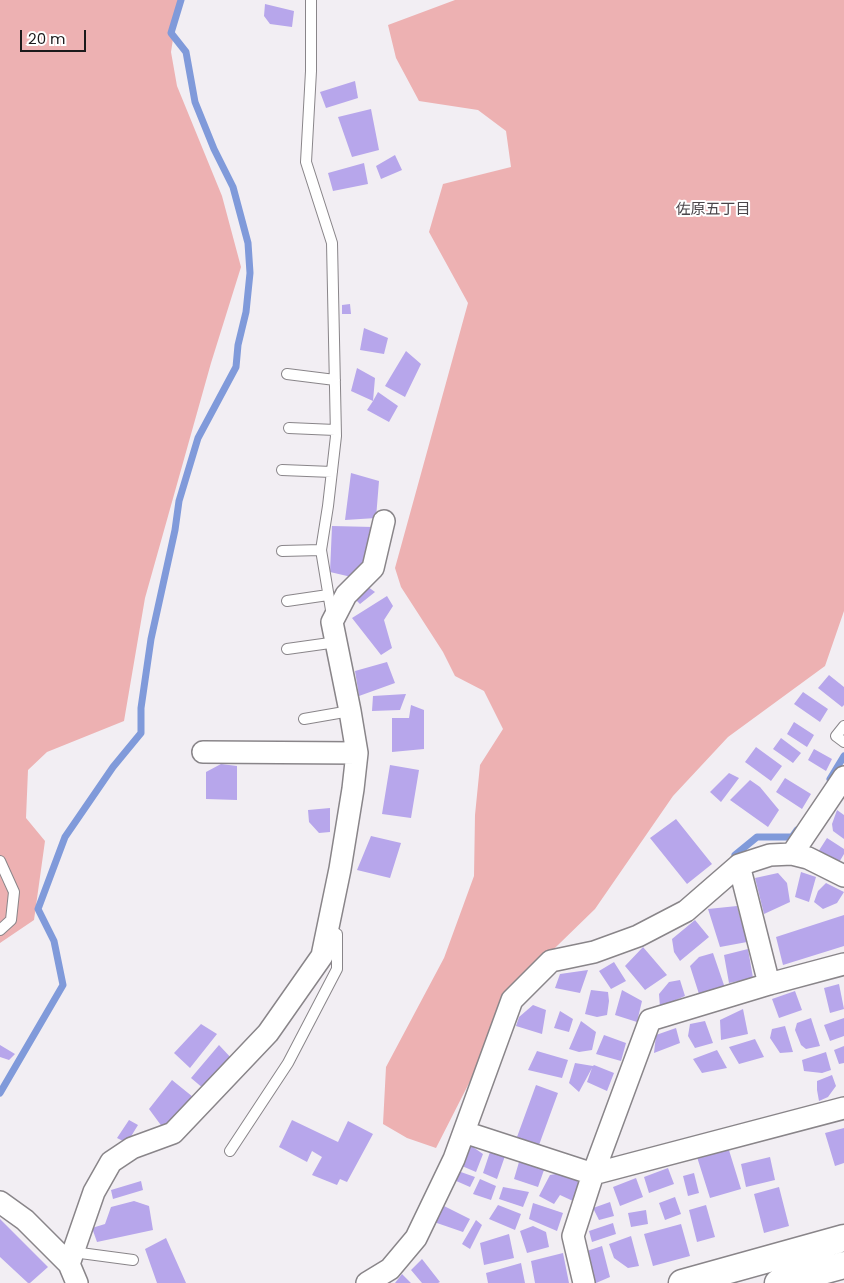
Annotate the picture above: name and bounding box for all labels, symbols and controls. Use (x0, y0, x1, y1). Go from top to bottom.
scale bar (22, 20, 89, 52)
text: 20 m (28, 28, 66, 49)
district label: 佐原五丁目 (676, 201, 750, 219)

